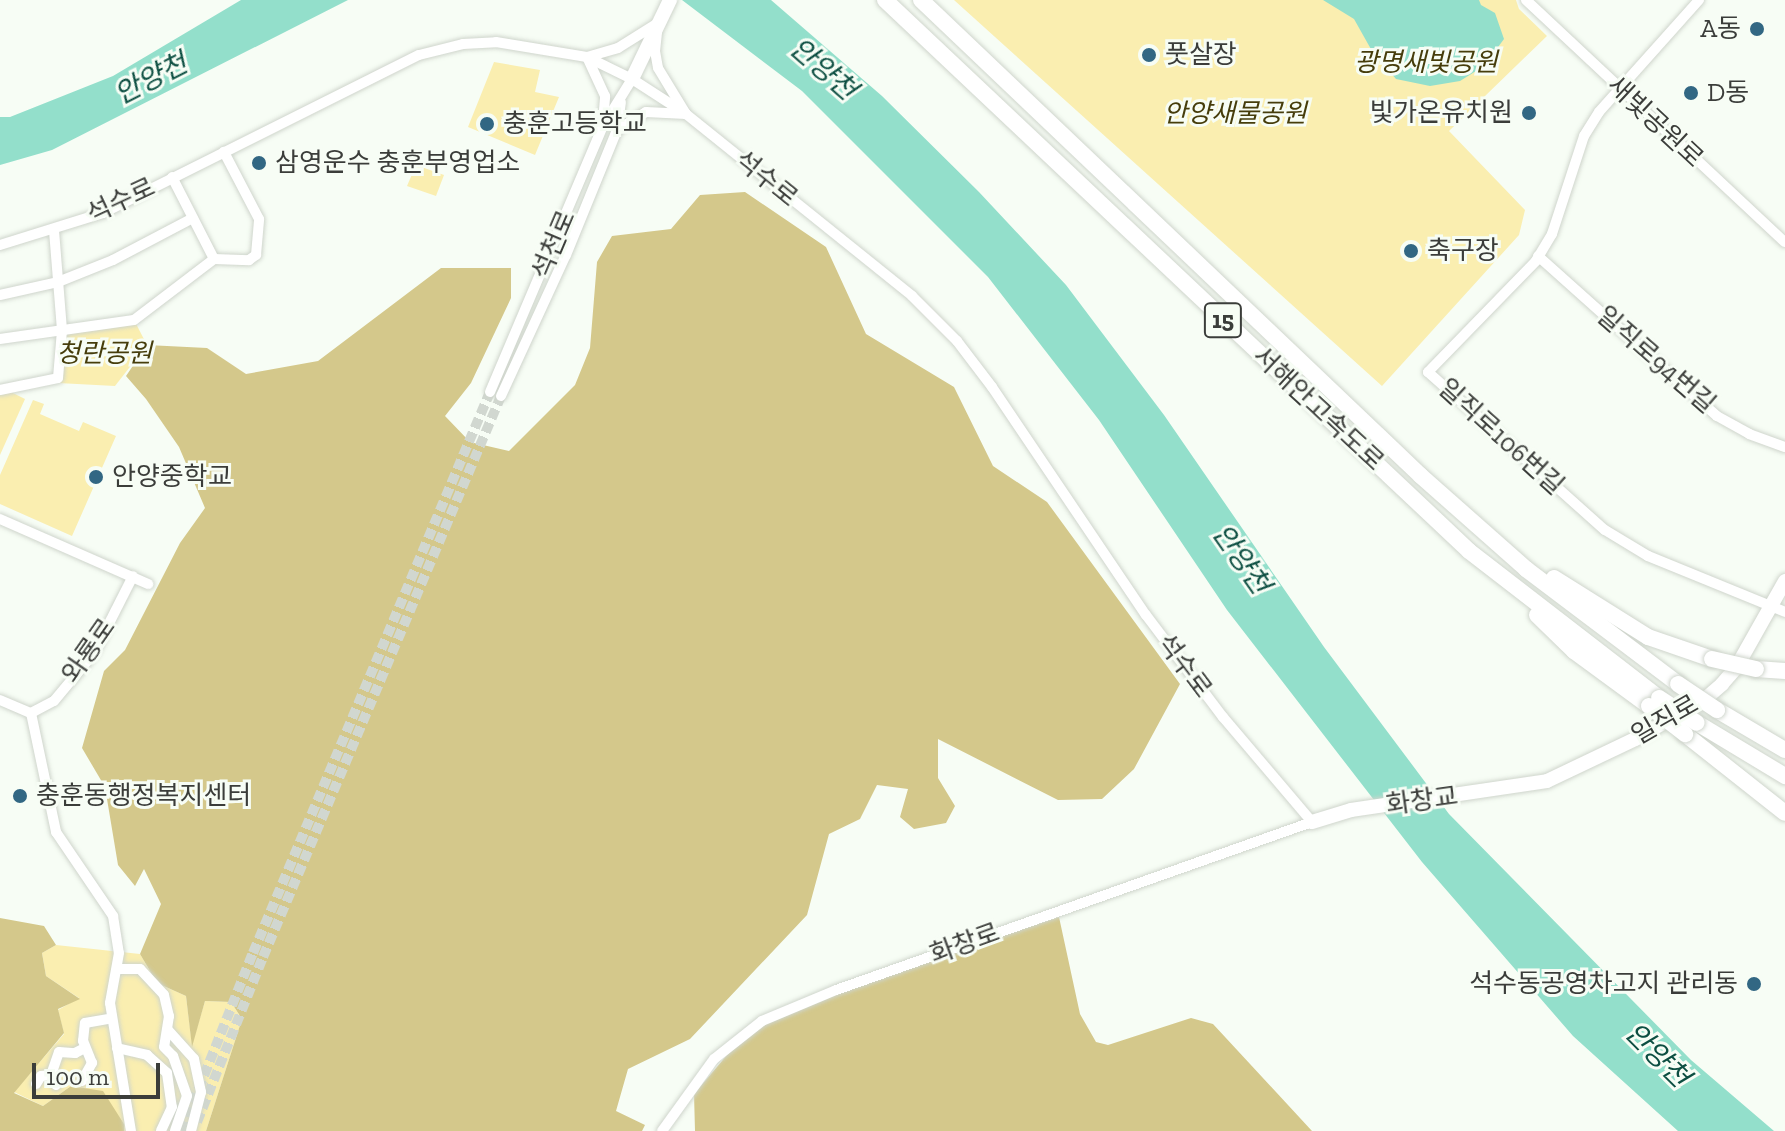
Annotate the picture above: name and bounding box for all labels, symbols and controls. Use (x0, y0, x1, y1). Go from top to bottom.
place label: A동 (1700, 13, 1741, 45)
marker: A동 (1748, 20, 1766, 38)
water label: 안양천 (783, 31, 863, 107)
place label: 풋살장 (1165, 39, 1237, 71)
water label: 안양천 (109, 46, 193, 112)
marker: 풋살장 (1140, 46, 1158, 64)
park label: 광명새빛공원 (1354, 47, 1498, 79)
street label: 새빛공원로 (1601, 70, 1709, 174)
place label: D동 (1707, 77, 1749, 109)
marker: D동 (1682, 84, 1700, 102)
place label: 빛가온유치원 (1369, 97, 1513, 129)
park label: 안양새물공원 (1163, 98, 1307, 130)
marker: 빛가온유치원 (1520, 104, 1538, 122)
place label: 충훈고등학교 (503, 108, 647, 140)
marker: 충훈고등학교 (478, 115, 496, 133)
street label: 석수로 (728, 144, 804, 214)
place label: 삼영운수 충훈부영업소 (275, 147, 520, 179)
marker: 삼영운수 충훈부영업소 (250, 154, 268, 172)
street label: 석수로 (82, 172, 160, 230)
street label: 석천로 (526, 206, 582, 284)
place label: 축구장 (1427, 235, 1499, 267)
marker: 축구장 (1402, 242, 1420, 260)
road number: 15 (1203, 300, 1243, 340)
street label: 일직로94번길 (1590, 300, 1722, 420)
park label: 청란공원 (56, 338, 152, 370)
street label: 서해안고속도로 (1246, 340, 1390, 478)
street label: 일직로106번길 (1432, 372, 1570, 502)
place label: 안양중학교 (112, 461, 232, 493)
marker: 안양중학교 (87, 468, 105, 486)
water label: 안양천 (1205, 518, 1277, 600)
street label: 와룡로 (56, 613, 122, 689)
street label: 석수로 (1150, 628, 1218, 704)
street label: 일직로 (1626, 689, 1704, 751)
place label: 충훈동행정복지센터 (36, 780, 251, 812)
street label: 화창교 (1384, 781, 1460, 821)
marker: 충훈동행정복지센터 (11, 787, 29, 805)
street label: 화창로 (926, 917, 1004, 971)
place label: 석수동공영차고지 관리동 (1469, 968, 1738, 1000)
marker: 석수동공영차고지 관리동 (1745, 975, 1763, 993)
water label: 안양천 (1618, 1016, 1696, 1094)
scale bar (36, 1047, 164, 1097)
text: 100 m (46, 1062, 109, 1091)

